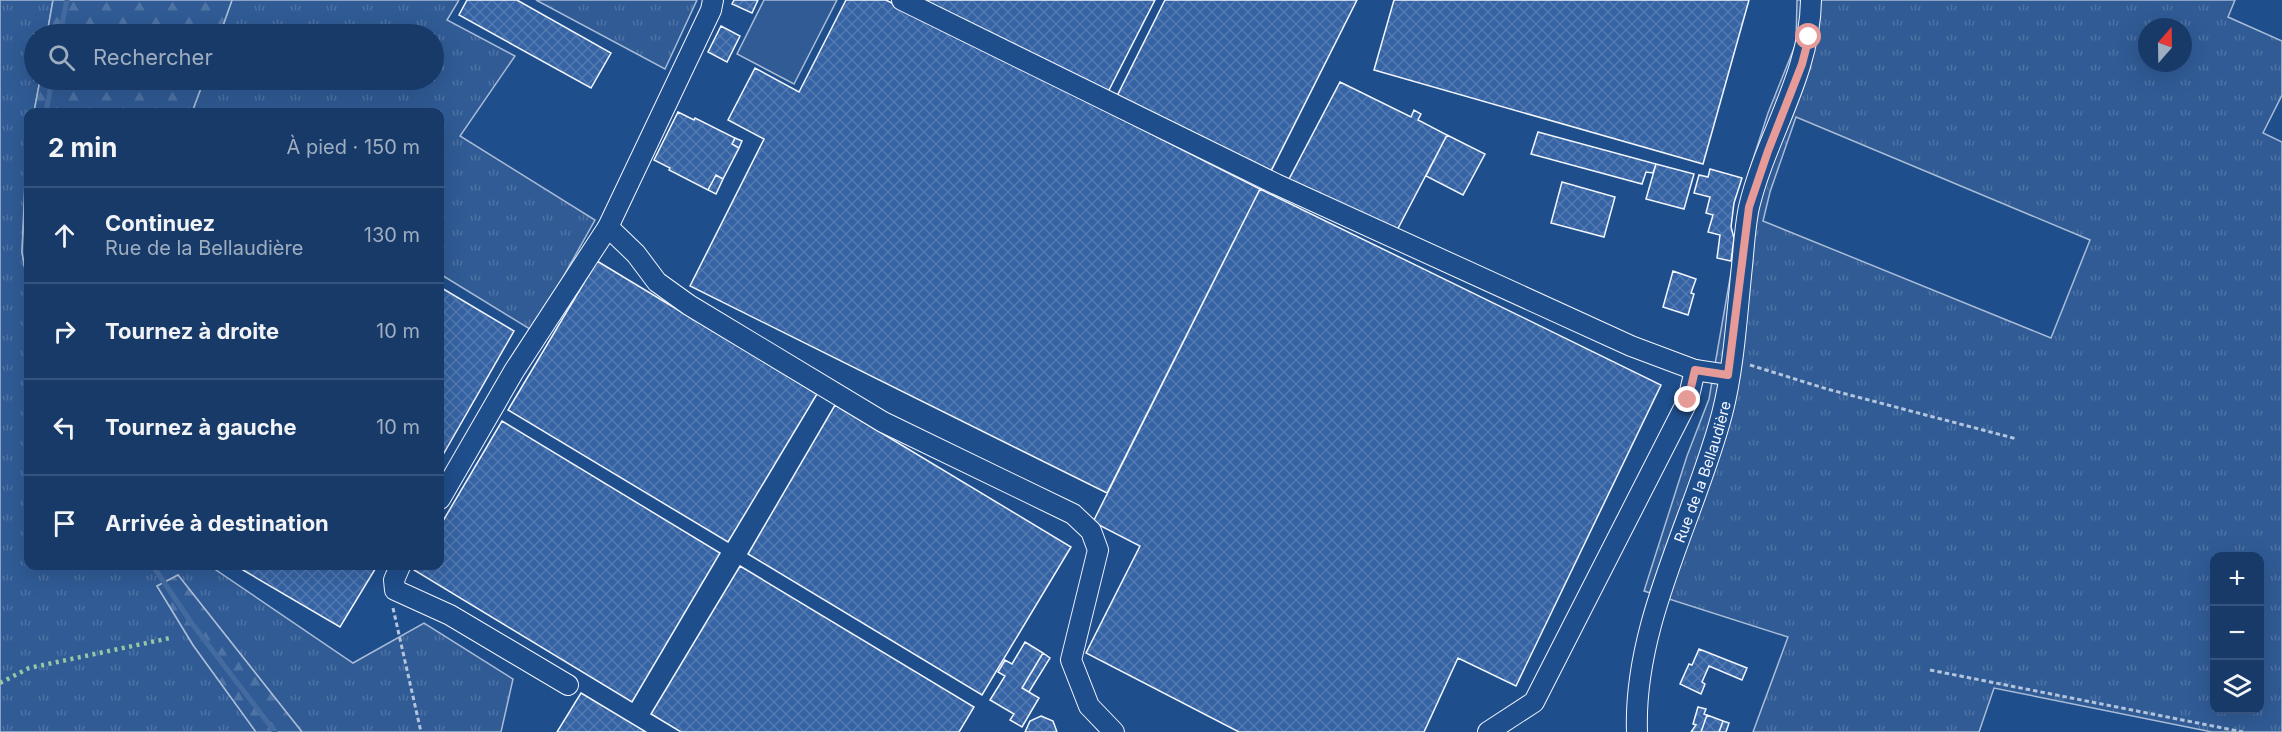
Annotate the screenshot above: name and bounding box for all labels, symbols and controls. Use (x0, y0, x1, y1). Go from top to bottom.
north arrow (2138, 18, 2192, 72)
route start (1795, 23, 1821, 49)
search box (24, 24, 444, 90)
icon: search (45, 41, 78, 74)
text: Rechercher (93, 44, 213, 70)
text: 2 min (48, 132, 118, 163)
text: À pied · 150 m (287, 135, 420, 159)
text: Continuez (105, 210, 215, 236)
icon: ahead (48, 219, 81, 252)
text: 130 m (364, 223, 420, 247)
text: Rue de la Bellaudière (105, 236, 303, 260)
icon: right (48, 315, 81, 348)
text: Tournez à droite (105, 318, 279, 344)
text: 10 m (376, 319, 420, 343)
route end (1674, 386, 1700, 412)
street label: Rue de la Bellaudière (1669, 399, 1734, 545)
icon: left (48, 411, 81, 444)
text: Tournez à gauche (105, 414, 297, 440)
text: 10 m (376, 415, 420, 439)
icon: arrive (48, 507, 81, 540)
text: Arrivée à destination (105, 510, 329, 536)
map controls (2210, 552, 2264, 714)
button: + (2210, 552, 2264, 606)
button: − (2210, 606, 2264, 660)
button: layers (2210, 660, 2264, 714)

